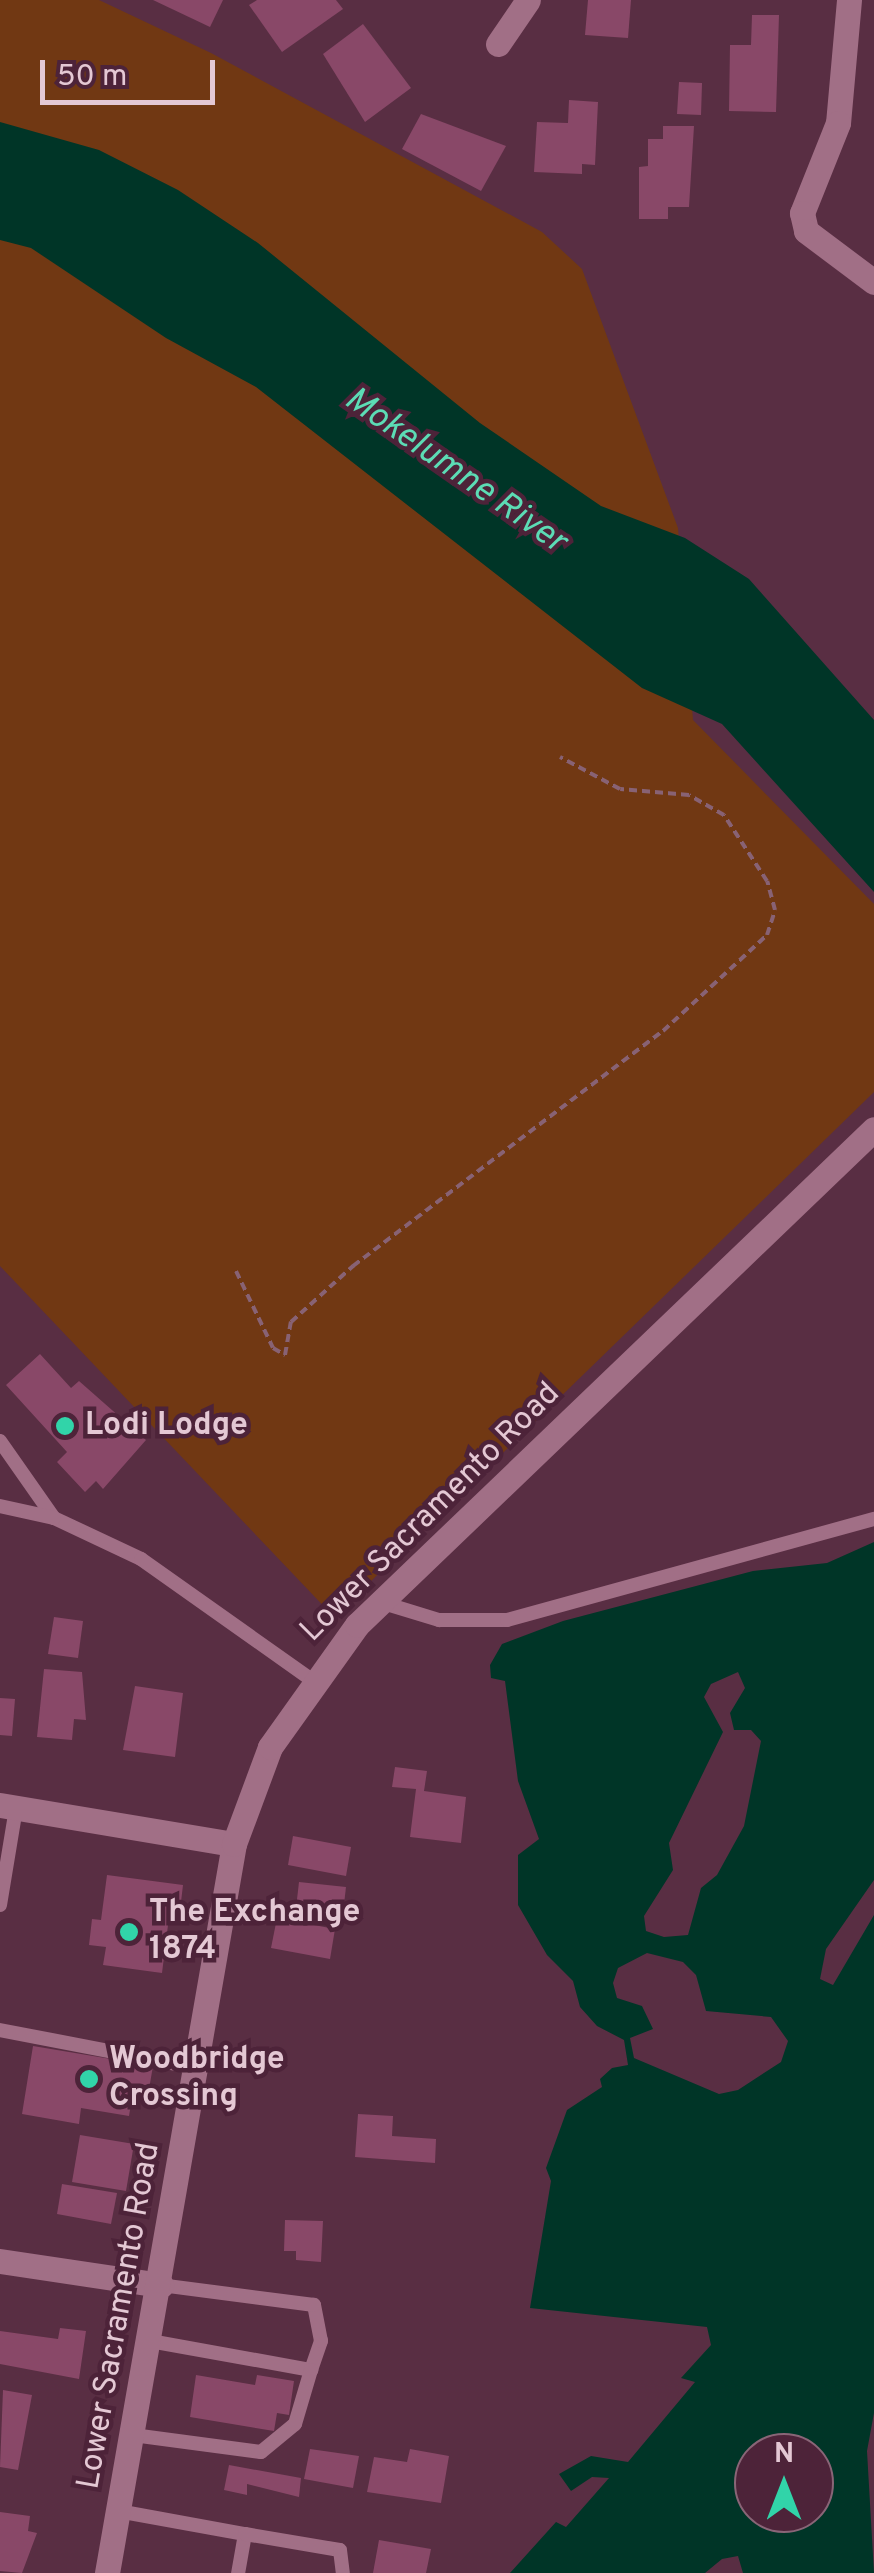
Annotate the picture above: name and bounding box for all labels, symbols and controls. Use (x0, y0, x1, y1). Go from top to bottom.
scale bar (45, 40, 220, 102)
text: 50 m (57, 59, 127, 96)
water label: Mokelumne River (336, 379, 574, 563)
street label: Lower Sacramento Road (293, 1375, 569, 1651)
place label: Lodi Lodge (85, 1407, 248, 1445)
marker: Lodi Lodge (54, 1415, 76, 1437)
place label: The Exchange 1874 (149, 1895, 360, 1970)
marker: The Exchange 1874 (118, 1921, 140, 1943)
place label: Woodbridge Crossing (109, 2042, 285, 2117)
marker: Woodbridge Crossing (78, 2068, 100, 2090)
street label: Lower Sacramento Road (71, 2140, 169, 2492)
north arrow (734, 2433, 834, 2533)
text: N (774, 2437, 794, 2473)

